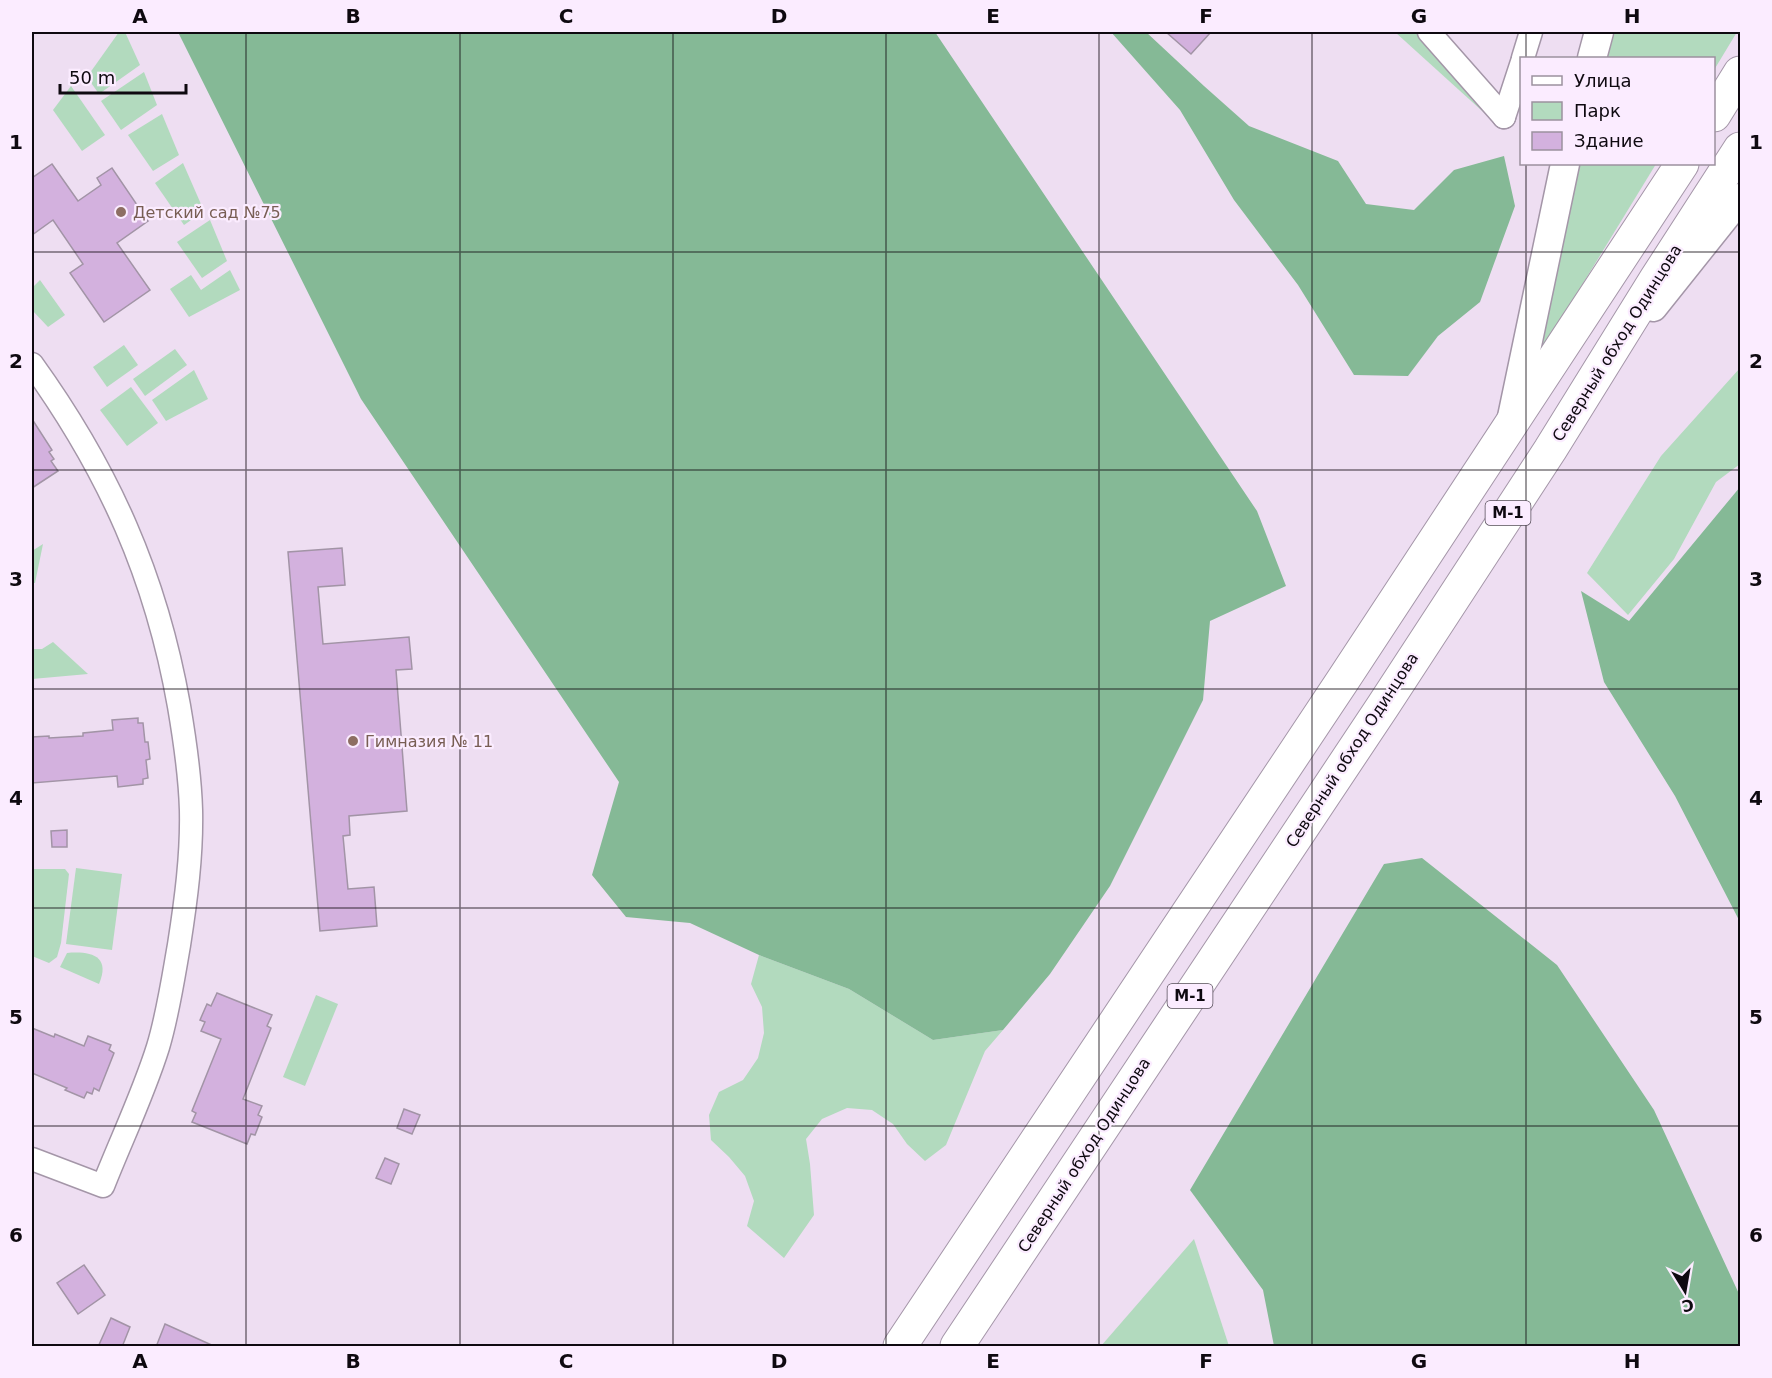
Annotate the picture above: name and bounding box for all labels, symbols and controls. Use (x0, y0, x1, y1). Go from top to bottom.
text: A (132, 4, 148, 28)
text: B (345, 4, 361, 28)
text: C (559, 4, 573, 28)
text: D (771, 4, 787, 28)
text: E (986, 4, 1000, 28)
text: F (1199, 4, 1213, 28)
text: G (1411, 4, 1427, 28)
text: H (1624, 4, 1640, 28)
scale bar (60, 57, 186, 95)
legend (1520, 57, 1715, 165)
text: 50 m (69, 67, 115, 88)
text: Улица (1574, 70, 1631, 91)
text: Парк (1574, 100, 1621, 121)
text: 1 (9, 130, 23, 154)
text: Здание (1574, 130, 1644, 151)
text: 1 (1749, 130, 1763, 154)
place label: Детский сад №75 (133, 203, 281, 222)
marker: Детский сад №75 (114, 205, 128, 219)
street label: Северный обход Одинцова (1548, 241, 1686, 445)
text: 2 (9, 349, 23, 373)
text: 2 (1749, 349, 1763, 373)
road number: М-1 (1486, 501, 1530, 525)
text: 3 (9, 567, 23, 591)
text: 3 (1749, 567, 1763, 591)
street label: Северный обход Одинцова (1282, 649, 1422, 851)
place label: Гимназия № 11 (365, 732, 493, 751)
marker: Гимназия № 11 (346, 734, 360, 748)
text: 4 (9, 786, 23, 810)
text: 4 (1749, 786, 1763, 810)
road number: М-1 (1168, 984, 1212, 1008)
text: 5 (9, 1005, 23, 1029)
text: 5 (1749, 1005, 1763, 1029)
street label: Северный обход Одинцова (1014, 1054, 1154, 1256)
text: 6 (9, 1223, 23, 1247)
text: 6 (1749, 1223, 1763, 1247)
north arrow (1655, 1261, 1715, 1321)
text: С (1680, 1295, 1695, 1316)
text: A (132, 1349, 148, 1373)
text: B (345, 1349, 361, 1373)
text: C (559, 1349, 573, 1373)
text: D (771, 1349, 787, 1373)
text: E (986, 1349, 1000, 1373)
text: F (1199, 1349, 1213, 1373)
text: G (1411, 1349, 1427, 1373)
text: H (1624, 1349, 1640, 1373)

